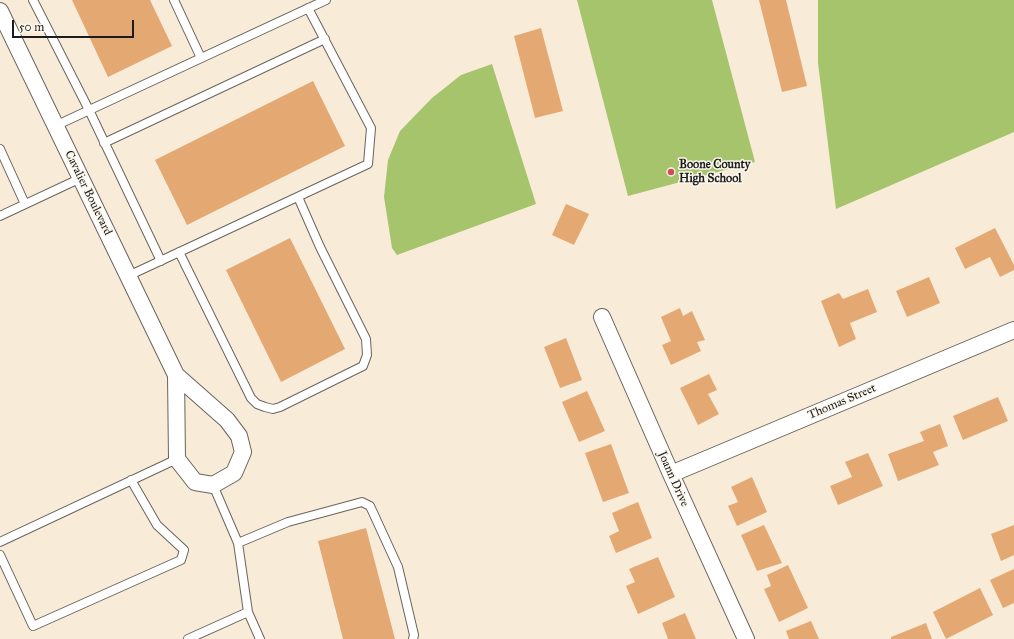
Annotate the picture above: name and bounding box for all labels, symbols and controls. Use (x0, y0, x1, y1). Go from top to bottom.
scale bar (14, 12, 136, 38)
text: 50 m (19, 20, 44, 34)
street label: Cavalier Boulevard (61, 148, 115, 238)
place label: Boone County High School (679, 158, 750, 186)
marker: Boone County High School (666, 167, 676, 177)
street label: Thomas Street (806, 381, 878, 423)
street label: Joann Drive (654, 449, 692, 509)

